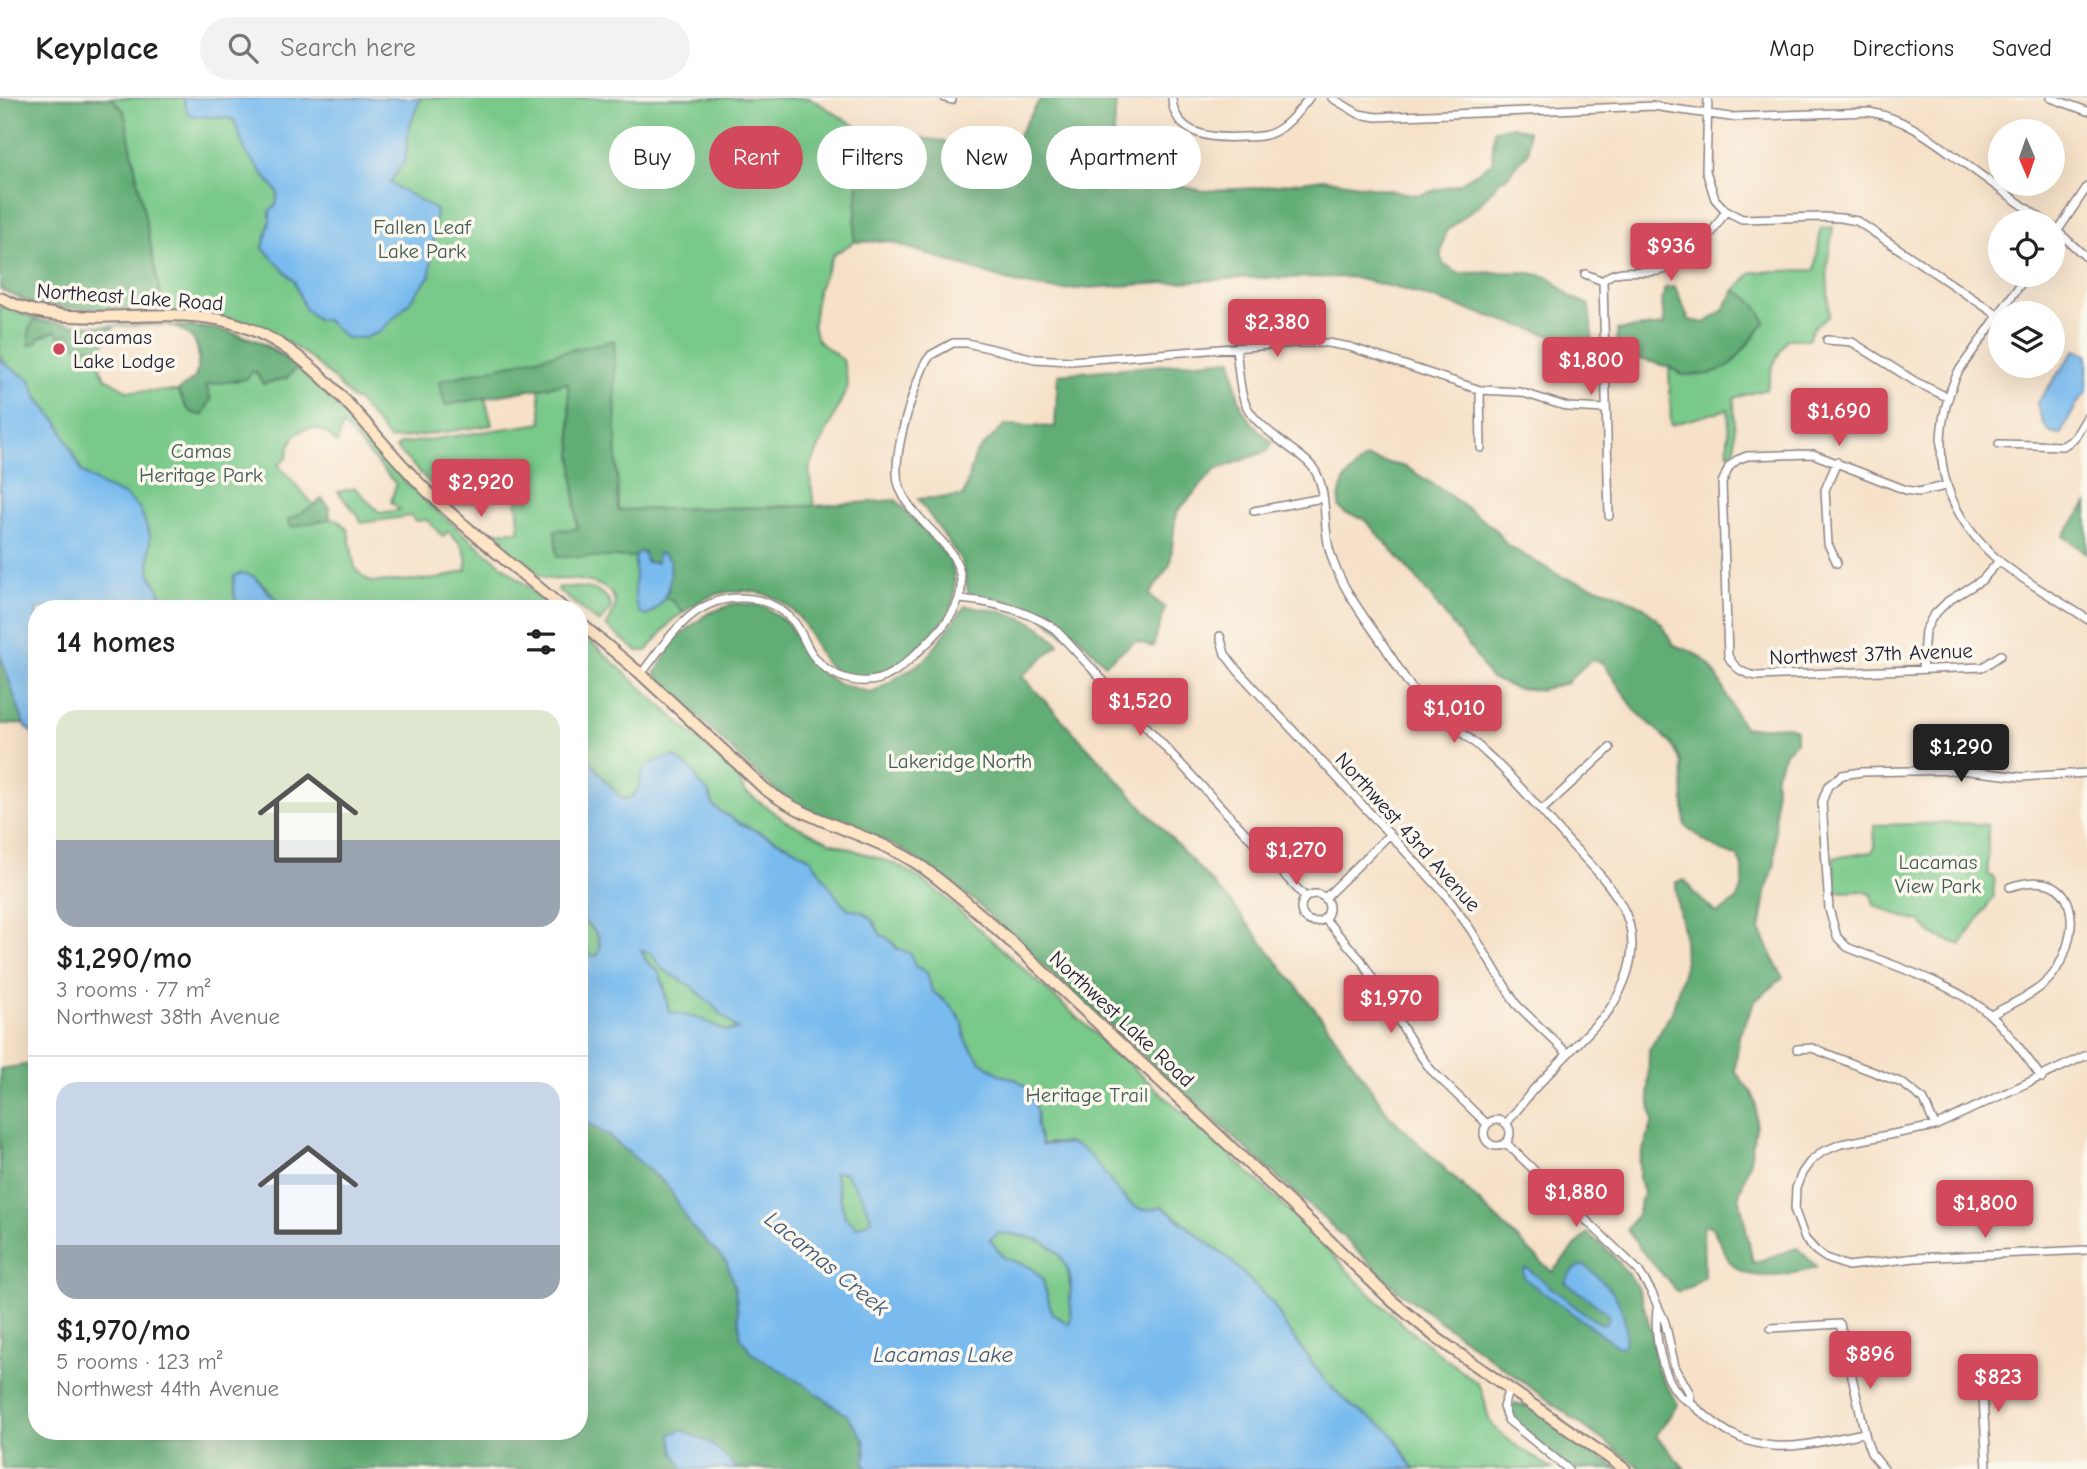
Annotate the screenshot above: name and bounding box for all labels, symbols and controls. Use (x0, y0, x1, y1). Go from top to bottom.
search box (200, 17, 690, 80)
text: Keyplace (35, 29, 158, 67)
icon: search (224, 29, 262, 67)
text: Search here (280, 33, 416, 63)
text: Map (1769, 34, 1815, 62)
text: Directions (1853, 34, 1954, 62)
text: Saved (1992, 34, 2052, 62)
north arrow (1988, 119, 2065, 196)
map controls (1988, 119, 2065, 378)
chip: Buy (609, 126, 695, 189)
chip: Rent (709, 126, 803, 189)
chip: Filters (817, 126, 927, 189)
chip: New (941, 126, 1032, 189)
chip: Apartment (1046, 126, 1201, 189)
button: locate (1988, 210, 2065, 287)
park label: Fallen Leaf Lake Park (373, 215, 472, 263)
pin: $936 (1630, 223, 1712, 283)
text: $936 (1646, 232, 1696, 259)
street label: Northeast Lake Road (36, 278, 224, 316)
pin: $2,380 (1220, 300, 1334, 359)
button: layers (1988, 301, 2065, 378)
text: $2,380 (1244, 308, 1310, 335)
place label: Lacamas Lake Lodge (73, 325, 175, 373)
pin: $1,800 (1534, 338, 1648, 397)
marker: Lacamas Lake Lodge (51, 341, 67, 357)
text: $1,800 (1558, 346, 1624, 373)
pin: $1,690 (1782, 388, 1896, 448)
text: $1,690 (1807, 397, 1871, 424)
park label: Camas Heritage Park (139, 439, 263, 487)
pin: $2,920 (424, 460, 538, 519)
text: $2,920 (448, 468, 514, 495)
icon: filters (522, 623, 560, 661)
text: 14 homes (56, 625, 175, 660)
street label: Northwest 37th Avenue (1769, 638, 1973, 670)
pin: $1,520 (1083, 678, 1197, 738)
pin: $1,010 (1397, 686, 1511, 745)
text: $1,520 (1108, 687, 1172, 714)
text: $1,010 (1423, 694, 1485, 721)
pin: $1,290 (1904, 724, 2018, 784)
text: $1,290 (1929, 733, 1993, 760)
street label: Northwest 43rd Avenue (1330, 748, 1486, 916)
park label: Lakeridge North (888, 749, 1032, 773)
icon: home (245, 755, 371, 881)
pin: $1,270 (1239, 828, 1353, 887)
text: $1,270 (1265, 836, 1327, 863)
park label: Lacamas View Park (1895, 850, 1981, 898)
text: $1,290/mo (56, 941, 192, 976)
street label: Northwest Lake Road (1045, 946, 1199, 1092)
text: 3 rooms · 77 m² (56, 976, 211, 1003)
pin: $1,970 (1334, 976, 1448, 1035)
text: $1,970 (1360, 984, 1422, 1011)
text: Northwest 38th Avenue (56, 1003, 280, 1030)
park label: Heritage Trail (1026, 1083, 1148, 1107)
icon: home (245, 1127, 371, 1253)
pin: $1,880 (1519, 1170, 1633, 1229)
text: $1,880 (1544, 1178, 1608, 1205)
pin: $1,800 (1928, 1180, 2042, 1240)
text: $1,800 (1952, 1189, 2018, 1216)
water label: Lacamas Creek (759, 1205, 895, 1322)
text: $1,970/mo (56, 1313, 190, 1348)
pin: $896 (1829, 1332, 1911, 1391)
text: $896 (1845, 1340, 1895, 1367)
water label: Lacamas Lake (873, 1341, 1013, 1368)
text: 5 rooms · 123 m² (56, 1348, 222, 1375)
pin: $823 (1957, 1354, 2039, 1414)
text: $823 (1974, 1363, 2022, 1390)
text: Northwest 44th Avenue (56, 1375, 279, 1402)

